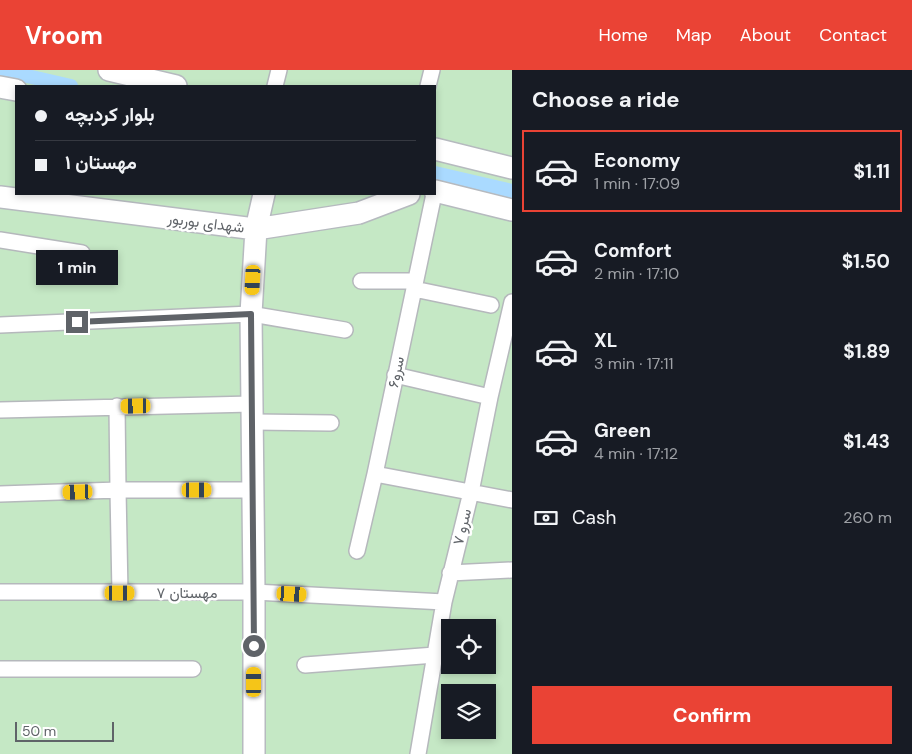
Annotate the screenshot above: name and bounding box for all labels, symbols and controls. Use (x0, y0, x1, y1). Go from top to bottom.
text: Vroom (25, 20, 103, 51)
text: Home (598, 23, 648, 47)
text: Map (676, 23, 712, 47)
text: About (740, 23, 791, 47)
text: Contact (819, 23, 887, 47)
text: Choose a ride (532, 85, 680, 114)
text: بلوار کردبچه (65, 102, 155, 127)
text: Economy (594, 148, 681, 173)
icon: car (534, 149, 579, 194)
text: مهستان ۱ (65, 150, 137, 175)
text: $1.11 (854, 159, 890, 184)
text: 1 min · 17:09 (594, 173, 680, 194)
street label: شهدای بوربور (165, 208, 246, 238)
text: Comfort (594, 238, 672, 263)
icon: car (534, 239, 579, 284)
text: $1.50 (842, 249, 890, 274)
callout: 1 min (36, 250, 118, 284)
text: 1 min (58, 257, 96, 278)
text: 2 min · 17:10 (594, 263, 679, 284)
car (244, 265, 261, 295)
route end (66, 311, 88, 333)
text: XL (594, 328, 617, 353)
icon: car (534, 329, 579, 374)
text: $1.89 (843, 339, 890, 364)
text: 3 min · 17:11 (594, 353, 673, 374)
street label: سرو۶ (383, 354, 409, 389)
car (120, 398, 151, 414)
text: Green (594, 418, 651, 443)
icon: car (534, 419, 579, 464)
text: $1.43 (843, 429, 890, 454)
text: 4 min · 17:12 (594, 443, 678, 464)
car (182, 483, 212, 498)
car (62, 484, 93, 500)
icon: cash (532, 504, 560, 532)
text: Cash (572, 505, 616, 530)
street label: سرو ۷ (448, 507, 476, 547)
text: 260 m (843, 507, 892, 528)
street label: مهستان ۷ (157, 583, 217, 603)
car (105, 586, 135, 601)
car (276, 586, 307, 602)
map controls (441, 619, 496, 739)
button: locate (441, 619, 496, 674)
route start (243, 635, 265, 657)
car (246, 667, 261, 697)
button: layers (441, 684, 496, 739)
button: Confirm (532, 686, 892, 744)
scale bar (15, 719, 114, 742)
text: 50 m (22, 722, 56, 740)

